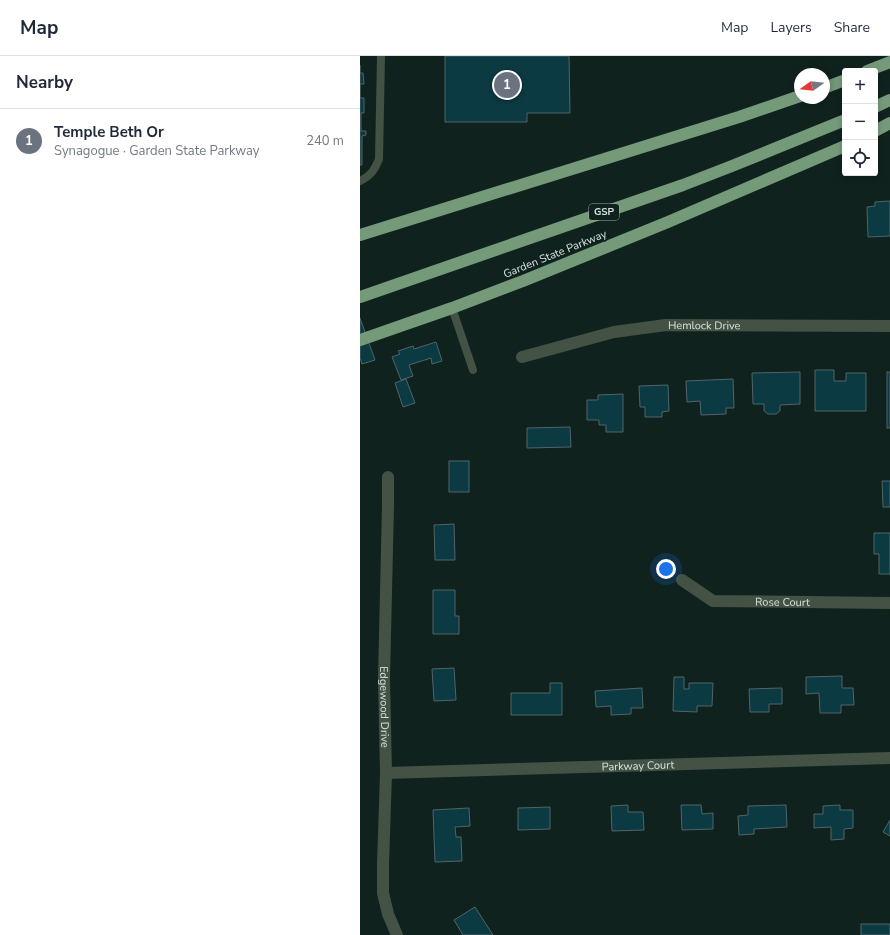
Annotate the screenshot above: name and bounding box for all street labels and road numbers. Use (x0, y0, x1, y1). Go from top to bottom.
road number: GSP (589, 204, 619, 220)
street label: Garden State Parkway (501, 226, 609, 282)
street label: Hemlock Drive (668, 318, 741, 333)
street label: Rose Court (755, 594, 810, 610)
street label: Edgewood Drive (376, 666, 393, 748)
street label: Parkway Court (601, 757, 675, 774)

